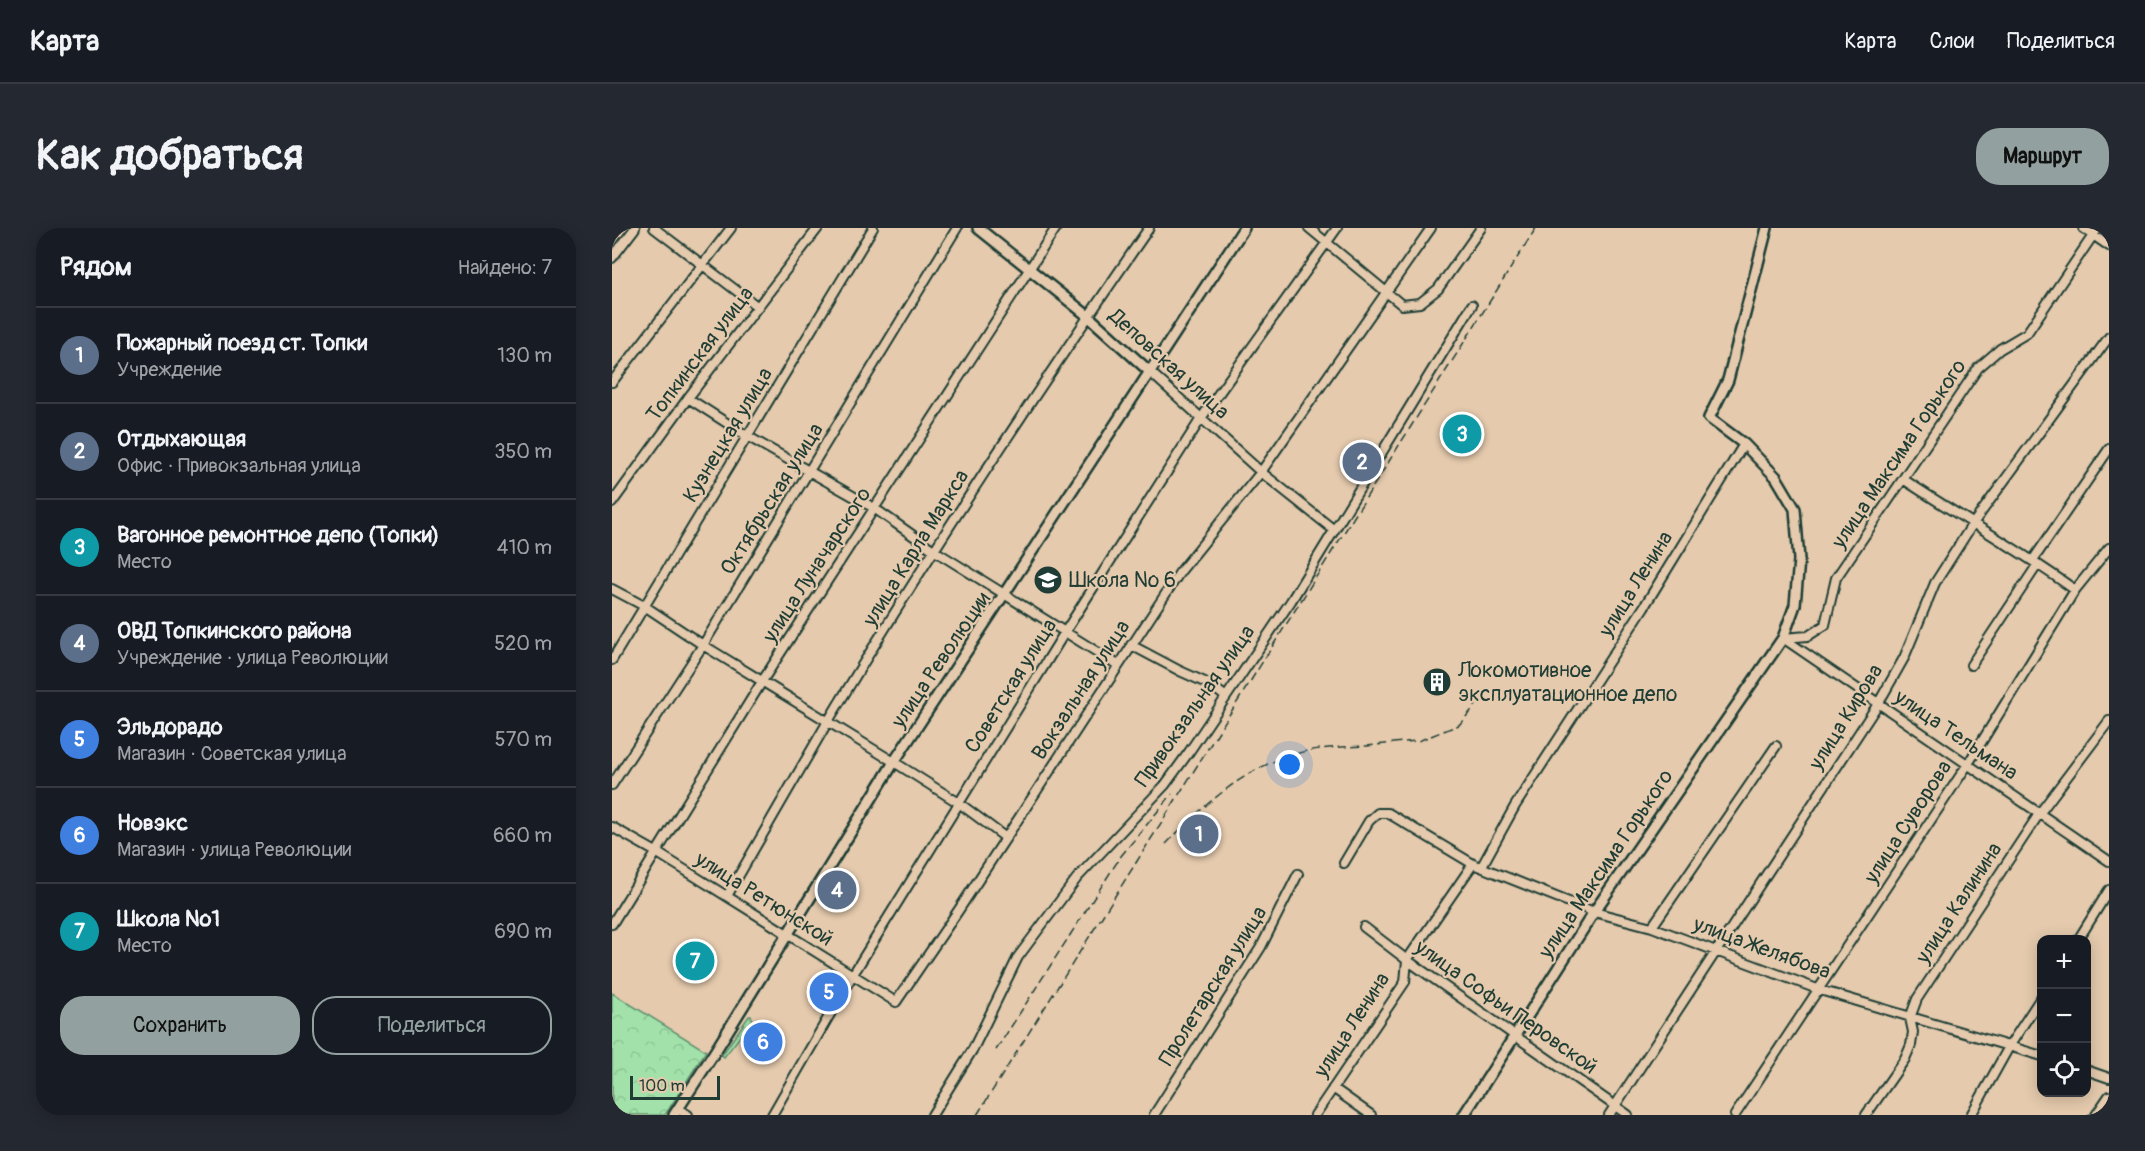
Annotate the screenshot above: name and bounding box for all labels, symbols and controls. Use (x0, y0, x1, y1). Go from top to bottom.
text: Карта (30, 24, 99, 59)
text: Карта (1844, 28, 1896, 55)
text: Слои (1929, 28, 1974, 55)
text: Поделиться (2007, 28, 2115, 55)
button: Маршрут (1976, 128, 2109, 185)
text: Как добраться (36, 130, 303, 182)
text: Рядом (60, 251, 132, 283)
text: Найдено: 7 (458, 255, 552, 280)
street label: Топкинская улица (640, 281, 760, 427)
street label: Деповская улица (1102, 302, 1235, 425)
text: Пожарный поезд ст. Топки (117, 329, 367, 357)
text: 1 (76, 343, 83, 368)
text: 130 m (497, 343, 552, 368)
street label: улица Максима Горького (1825, 354, 1972, 554)
text: Учреждение (117, 357, 222, 382)
street label: Кузнецкая улица (677, 363, 779, 507)
pin: 3 (1442, 412, 1482, 456)
street label: Октябрьская улица (714, 418, 830, 580)
text: Отдыхающая (117, 425, 246, 453)
text: 2 (74, 439, 85, 464)
text: 350 m (494, 439, 552, 464)
pin: 2 (1342, 440, 1382, 484)
text: Офис · Привокзальная улица (117, 453, 361, 478)
street label: улица Карла Маркса (856, 465, 975, 632)
street label: улица Луначарского (756, 482, 877, 649)
text: Вагонное ремонтное депо (Топки) (117, 521, 439, 549)
street label: улица Ленина (1592, 526, 1679, 643)
text: 3 (74, 535, 85, 560)
text: 410 m (497, 535, 552, 560)
text: Место (117, 549, 172, 574)
school or university icon: Школа № 6 (1032, 564, 1064, 596)
place label: Школа № 6 (1069, 567, 1176, 594)
street label: улица Революции (885, 587, 997, 734)
street label: Советская улица (959, 614, 1063, 758)
street label: Вокзальная улица (1026, 615, 1136, 765)
text: ОВД Топкинского района (117, 617, 351, 645)
street label: Привокзальная улица (1129, 620, 1261, 792)
text: 4 (74, 631, 85, 656)
text: 520 m (494, 631, 552, 656)
text: Учреждение · улица Революции (117, 645, 388, 670)
place label: Локомотивное эксплуатационное депо (1457, 657, 1677, 708)
street label: улица Кирова (1802, 659, 1889, 776)
building icon: Локомотивное эксплуатационное депо (1421, 666, 1453, 698)
street label: улица Тельмана (1888, 683, 2023, 786)
text: Эльдорадо (117, 713, 223, 741)
text: 5 (74, 727, 85, 752)
text: 570 m (495, 727, 552, 752)
text: Магазин · Советская улица (117, 741, 347, 766)
your location (1275, 750, 1304, 779)
street label: улица Суворова (1858, 755, 1958, 890)
street label: улица Максима Горького (1532, 764, 1679, 964)
text: Новэкс (117, 809, 188, 837)
pin: 1 (1180, 812, 1218, 856)
text: 6 (74, 823, 85, 848)
text: 660 m (493, 823, 552, 848)
text: Магазин · улица Революции (117, 837, 351, 862)
street label: улица Калинина (1909, 837, 2008, 970)
street label: улица Ретюнской (689, 845, 838, 952)
pin: 4 (818, 868, 856, 912)
street label: Пролетарская улица (1153, 901, 1273, 1071)
text: Школа №1 (117, 905, 220, 933)
street label: улица Желябова (1689, 910, 1834, 985)
text: 7 (74, 919, 85, 944)
text: 690 m (494, 919, 552, 944)
text: Место (117, 933, 172, 958)
street label: улица Софьи Перовской (1409, 933, 1603, 1080)
map controls (2037, 935, 2091, 1097)
button: + (2037, 935, 2091, 989)
pin: 7 (676, 938, 715, 984)
street label: улица Ленина (1307, 967, 1396, 1083)
pin: 5 (810, 970, 848, 1014)
button: − (2037, 989, 2091, 1043)
button: Сохранить (60, 996, 300, 1055)
button: Поделиться (312, 996, 552, 1055)
pin: 6 (744, 1020, 782, 1064)
button: locate (2037, 1043, 2091, 1097)
scale bar (630, 1073, 720, 1100)
text: 100 m (639, 1076, 685, 1096)

